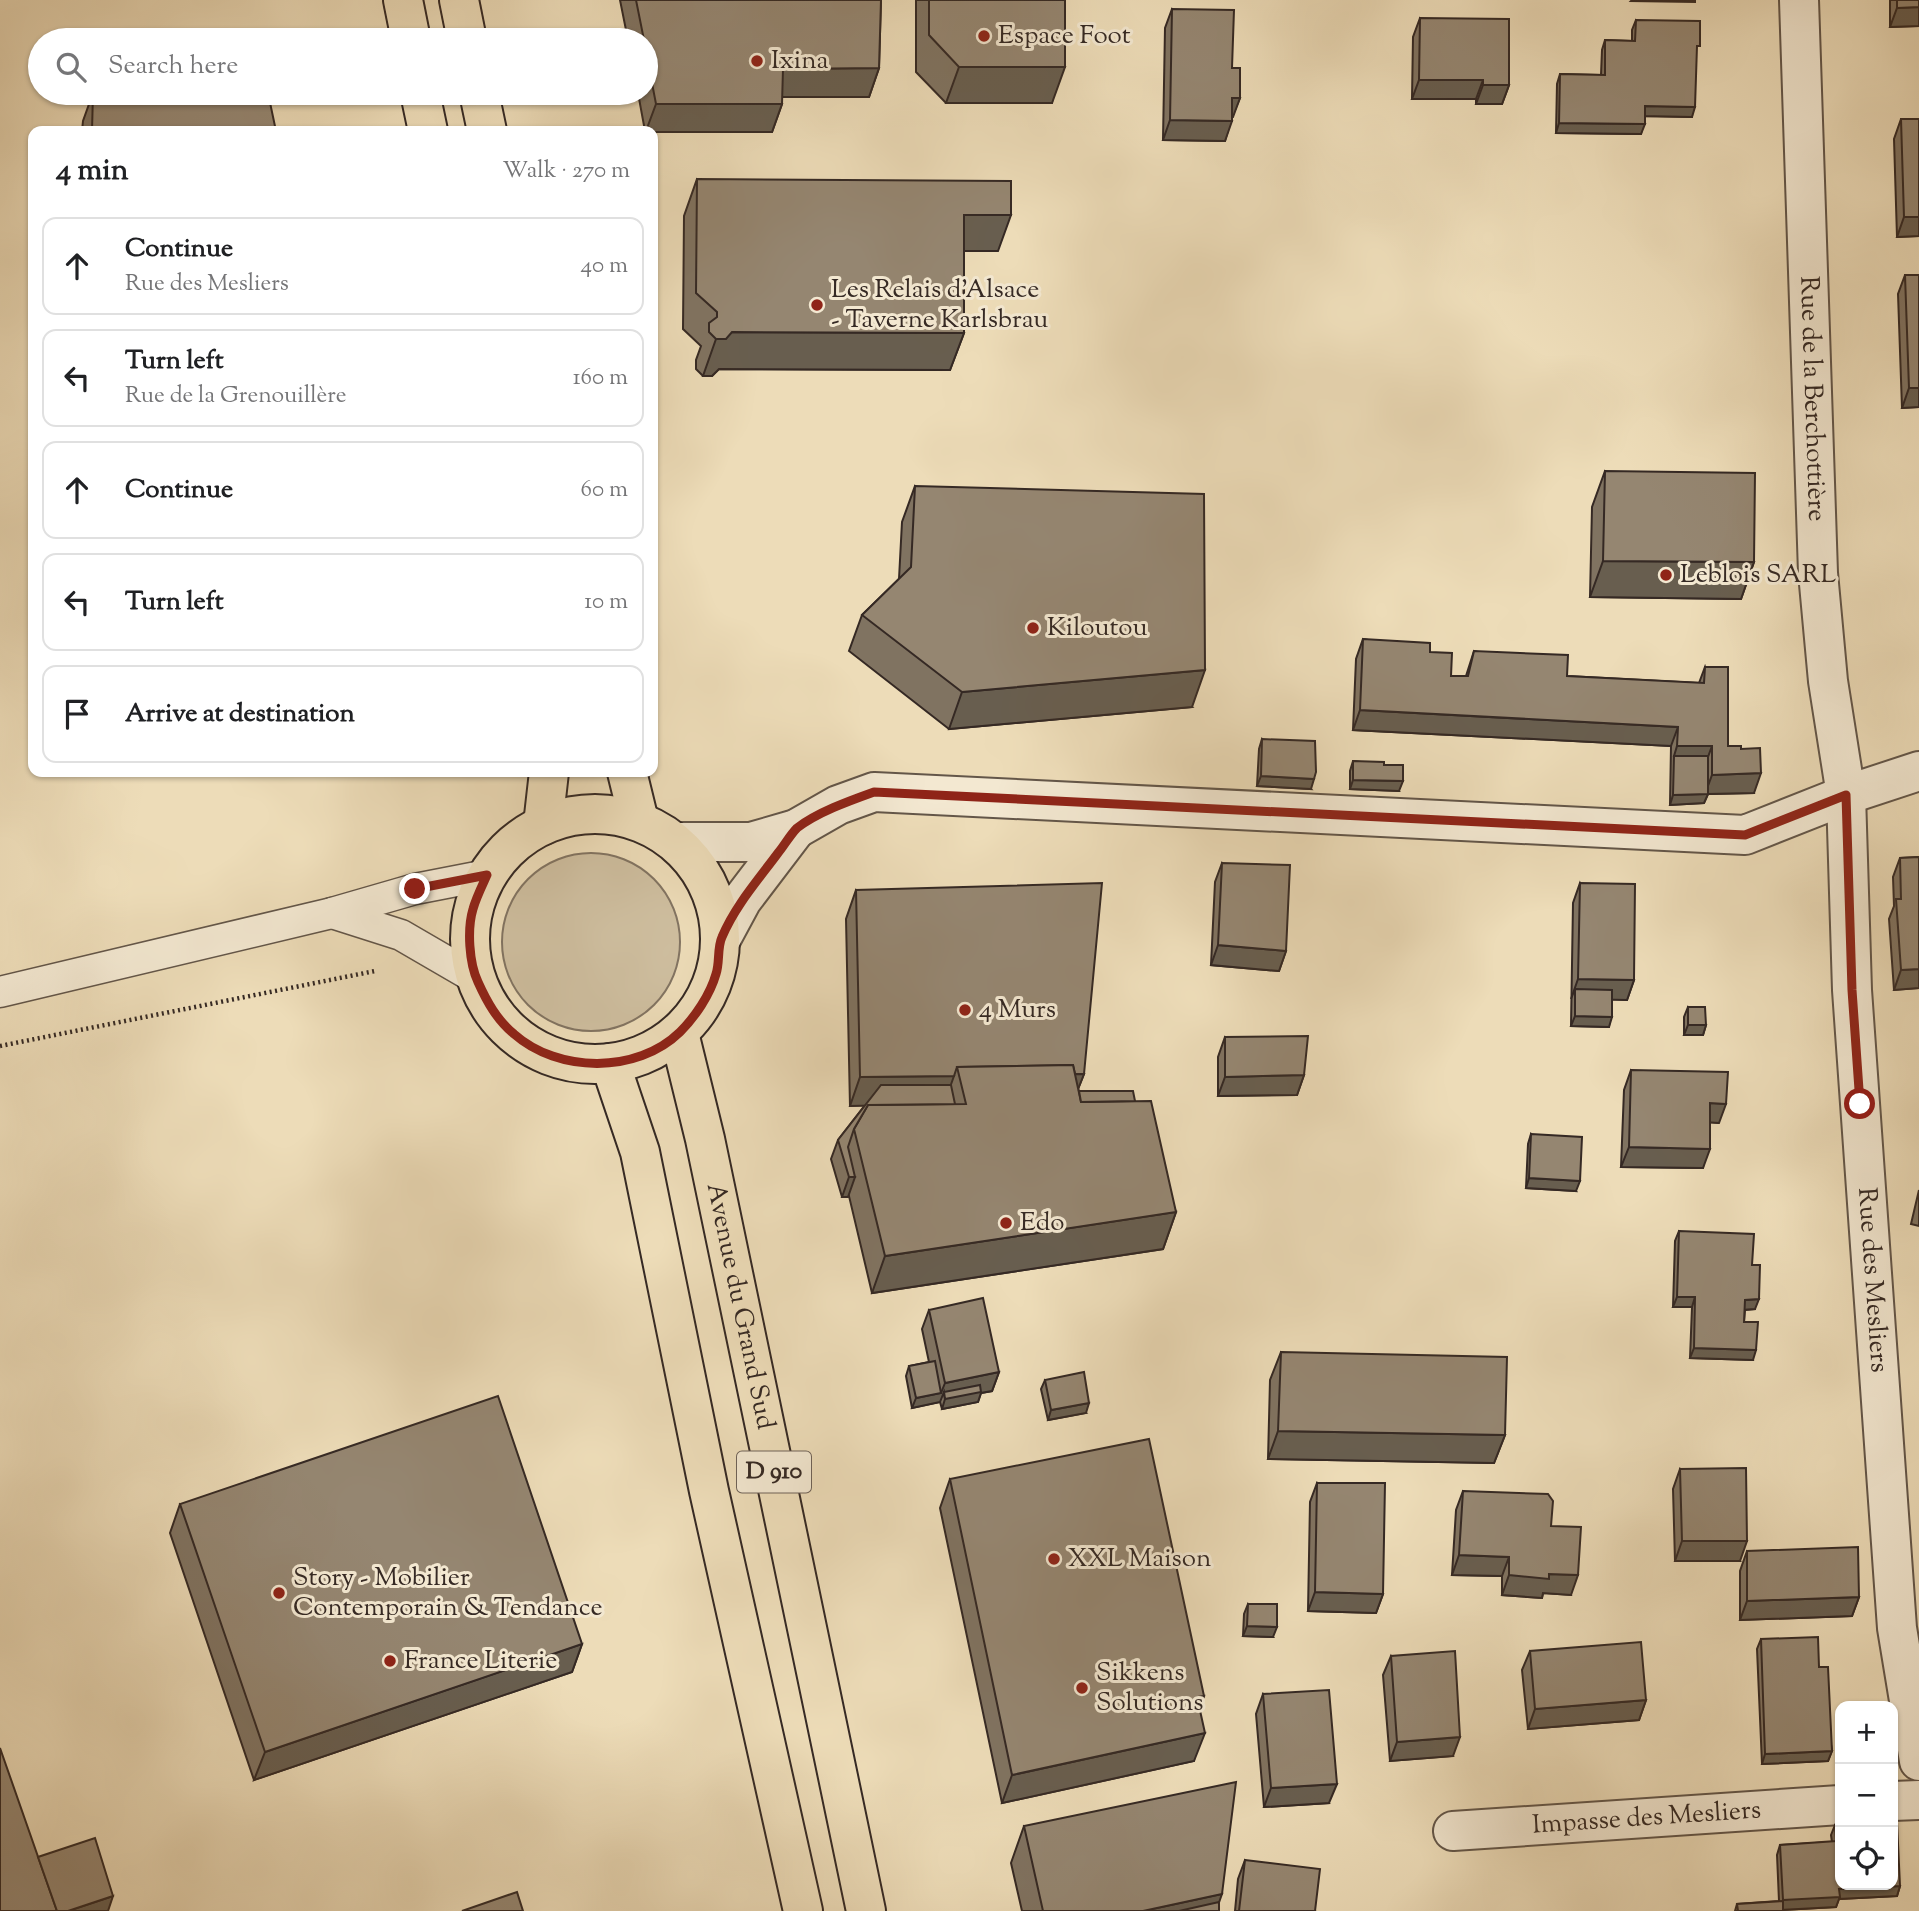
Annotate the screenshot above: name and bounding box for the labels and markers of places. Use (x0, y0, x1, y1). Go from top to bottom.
place label: Espace Foot (998, 18, 1131, 55)
marker: Espace Foot (976, 28, 992, 44)
place label: Ixina (771, 43, 829, 80)
marker: Ixina (749, 53, 765, 69)
place label: Les Relais d’Alsace - Taverne Karlsbrau (831, 272, 1048, 339)
marker: Les Relais d’Alsace - Taverne Karlsbrau (809, 297, 825, 313)
place label: Leblois SARL (1680, 557, 1837, 594)
marker: Leblois SARL (1658, 567, 1674, 583)
place label: Kiloutou (1047, 610, 1148, 647)
marker: Kiloutou (1025, 620, 1041, 636)
place label: 4 Murs (979, 992, 1056, 1029)
marker: 4 Murs (957, 1002, 973, 1018)
place label: Edo (1020, 1205, 1064, 1242)
marker: Edo (998, 1215, 1014, 1231)
place label: XXL Maison (1068, 1541, 1211, 1578)
marker: XXL Maison (1046, 1551, 1062, 1567)
place label: Story - Mobilier Contemporain & Tendance (293, 1560, 603, 1627)
marker: Story - Mobilier Contemporain & Tendance (271, 1585, 287, 1601)
place label: France Literie (404, 1643, 557, 1680)
marker: France Literie (382, 1653, 398, 1669)
place label: Sikkens Solutions (1096, 1655, 1204, 1722)
marker: Sikkens Solutions (1074, 1680, 1090, 1696)

